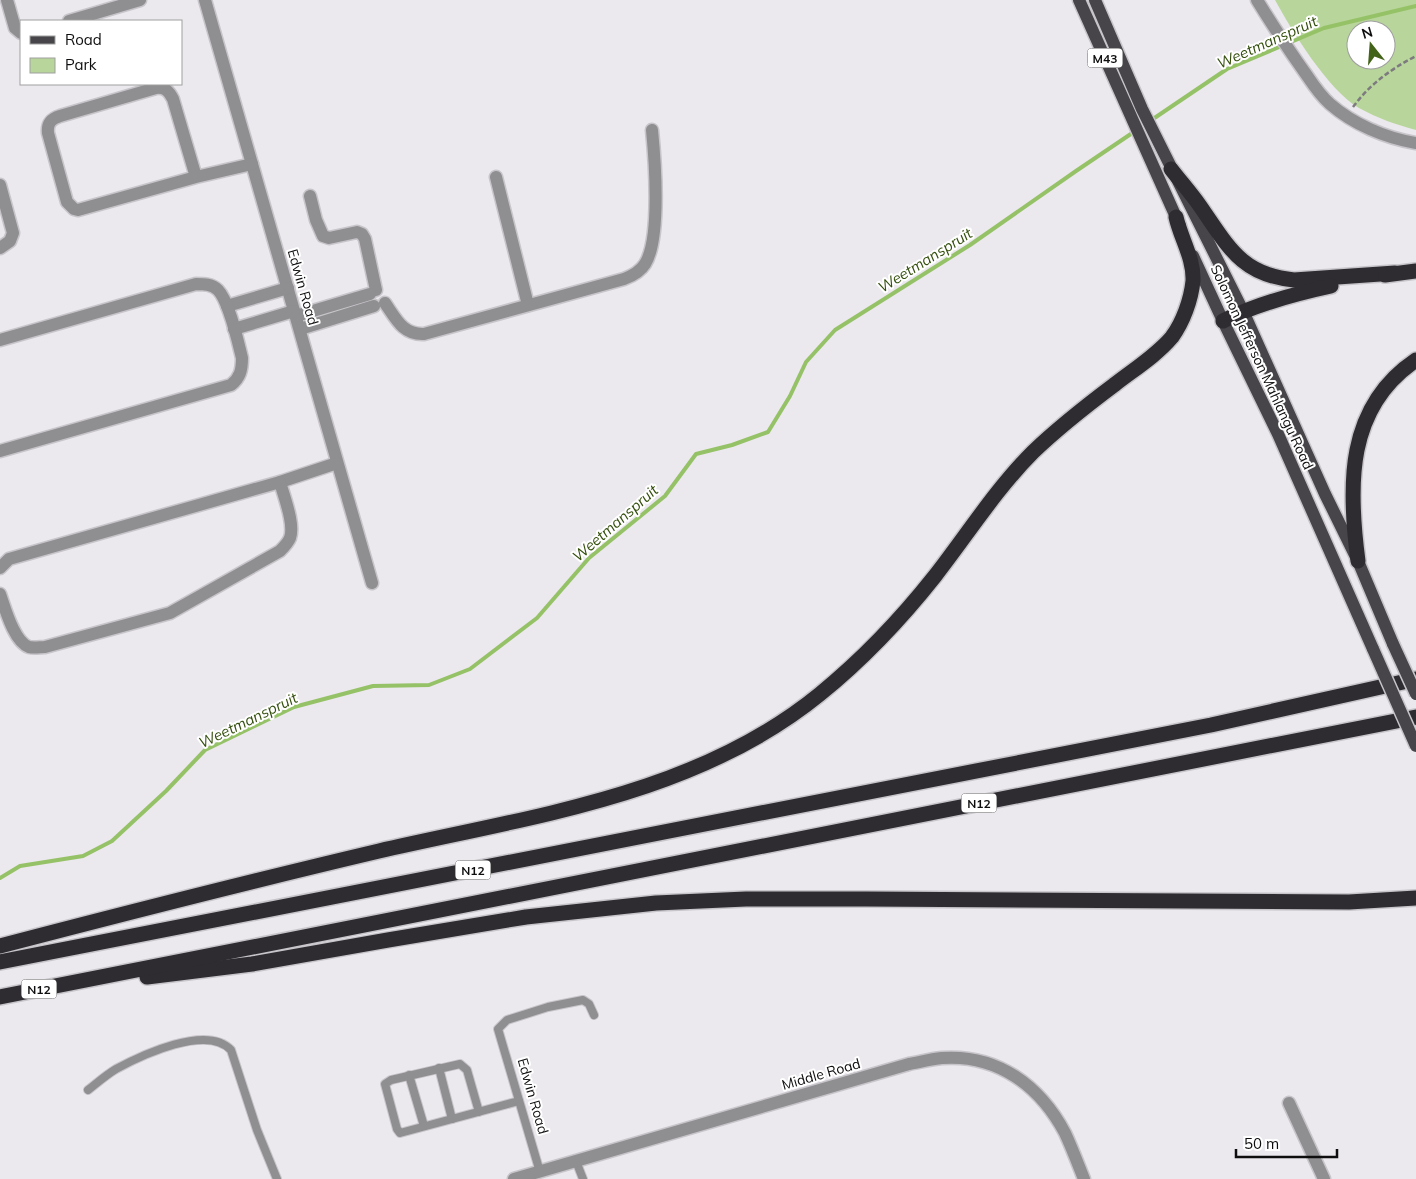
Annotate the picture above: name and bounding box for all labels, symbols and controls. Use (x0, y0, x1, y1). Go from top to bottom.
water label: Weetmanspruit (1214, 11, 1321, 73)
legend (20, 20, 182, 85)
north arrow (1346, 20, 1396, 70)
text: N (1360, 22, 1375, 43)
text: Road (65, 30, 102, 49)
road number: M43 (1088, 48, 1122, 68)
text: Park (65, 55, 97, 74)
water label: Weetmanspruit (874, 223, 976, 297)
street label: Edwin Road (284, 247, 322, 327)
street label: Solomon Jefferson Mahlangu Road (1207, 262, 1317, 472)
water label: Weetmanspruit (568, 480, 662, 565)
water label: Weetmanspruit (195, 688, 301, 752)
road number: N12 (962, 794, 996, 812)
road number: N12 (456, 860, 490, 880)
road number: N12 (22, 980, 56, 999)
street label: Middle Road (780, 1054, 862, 1094)
street label: Edwin Road (514, 1056, 552, 1136)
scale bar (1236, 1126, 1337, 1158)
text: 50 m (1244, 1134, 1279, 1153)

